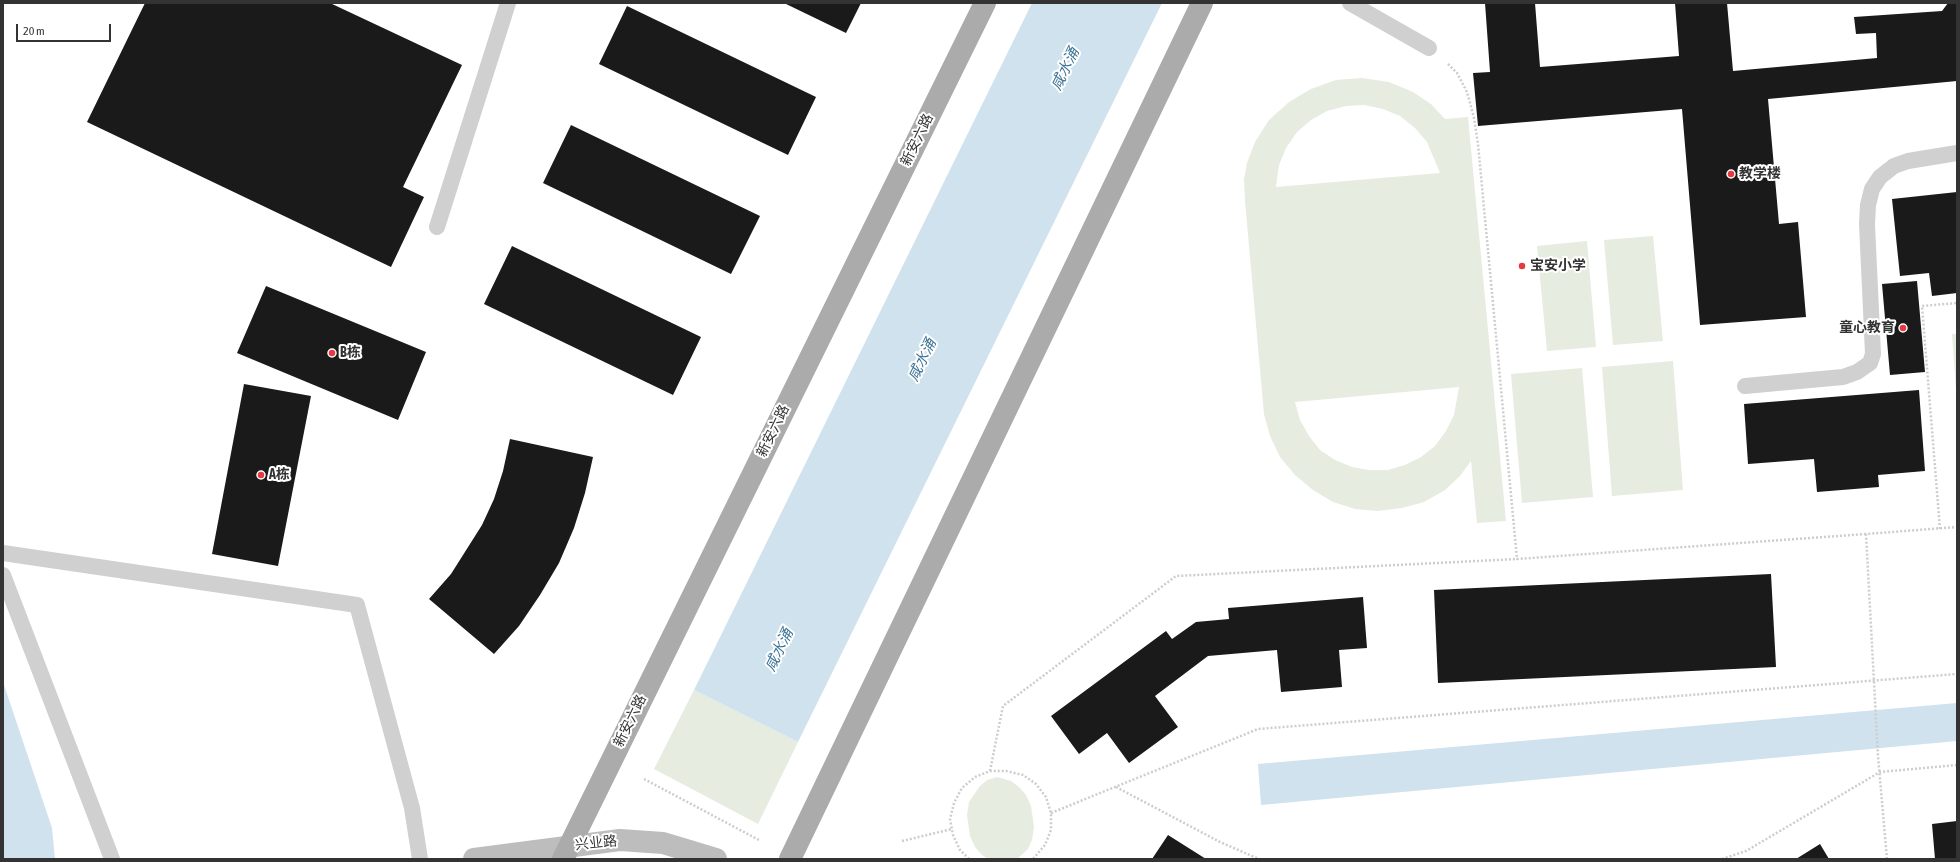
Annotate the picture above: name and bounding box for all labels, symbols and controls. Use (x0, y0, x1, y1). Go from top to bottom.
scale bar (18, 16, 113, 42)
text: 20 m (23, 24, 45, 38)
water label: 咸水涌 (1047, 45, 1083, 93)
street label: 新安六路 (897, 111, 937, 169)
place label: 教学楼 (1739, 166, 1781, 182)
marker: 教学楼 (1726, 169, 1736, 179)
place label: 宝安小学 (1530, 258, 1586, 274)
marker: 宝安小学 (1517, 261, 1527, 271)
place label: 童心教育 (1839, 320, 1895, 336)
marker: 童心教育 (1898, 323, 1908, 333)
water label: 咸水涌 (904, 336, 940, 384)
place label: B栋 (340, 345, 361, 361)
marker: B栋 (327, 348, 337, 358)
street label: 新安六路 (753, 402, 793, 460)
place label: A栋 (269, 467, 290, 483)
marker: A栋 (256, 470, 266, 480)
water label: 咸水涌 (761, 626, 797, 674)
street label: 新安六路 (610, 692, 650, 750)
street label: 兴业路 (574, 832, 618, 854)

